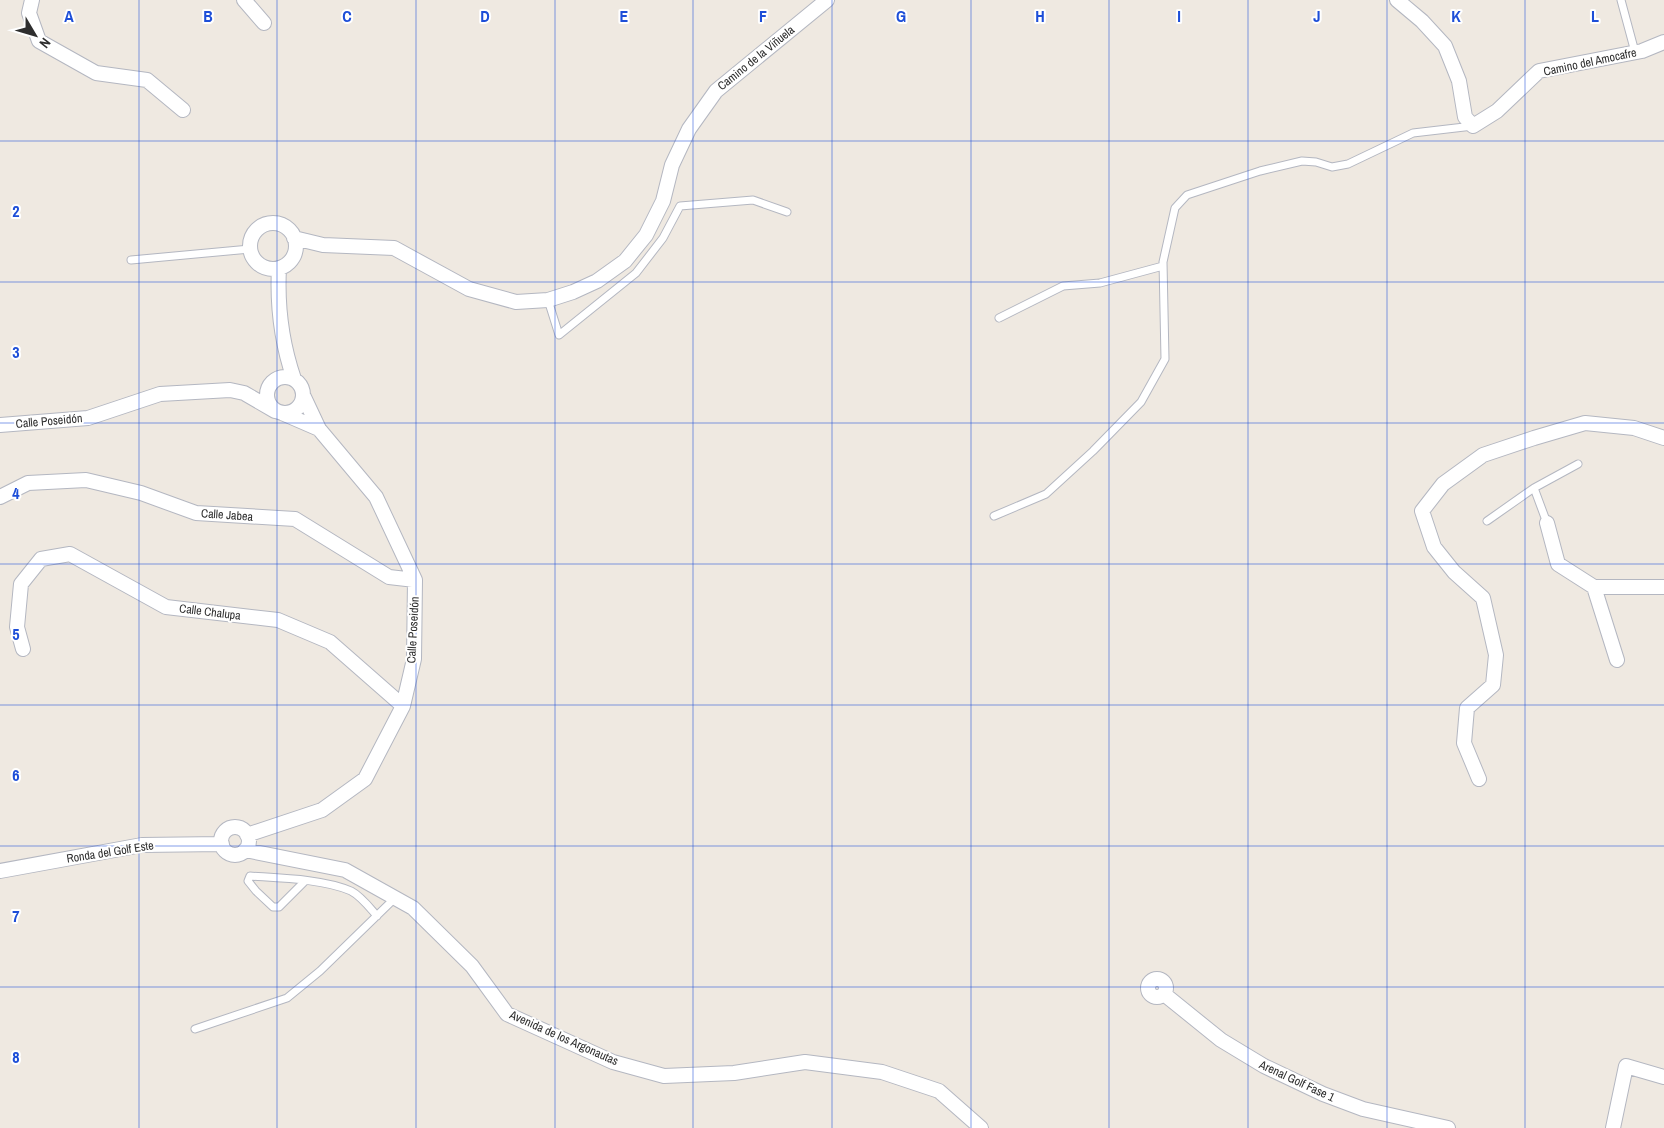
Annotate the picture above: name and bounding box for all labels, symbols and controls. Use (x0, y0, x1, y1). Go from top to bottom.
text: A (64, 5, 74, 27)
text: B (203, 5, 213, 27)
text: C (342, 5, 352, 27)
text: D (480, 5, 490, 27)
text: E (620, 5, 629, 27)
text: F (759, 5, 767, 27)
text: G (896, 5, 906, 27)
text: H (1035, 5, 1045, 27)
text: I (1177, 5, 1181, 27)
text: J (1313, 5, 1321, 27)
text: K (1451, 5, 1461, 27)
text: L (1591, 5, 1599, 27)
north arrow (10, 10, 60, 60)
street label: Camino de la Viñuela (714, 22, 798, 94)
text: N (36, 34, 55, 52)
street label: Camino del Amocafre (1542, 44, 1638, 80)
text: 2 (12, 200, 20, 222)
text: 3 (12, 341, 20, 363)
street label: Calle Poseidón (15, 410, 83, 432)
text: 4 (12, 482, 20, 504)
street label: Calle Jabea (201, 505, 254, 525)
street label: Calle Poseidón (403, 596, 423, 664)
street label: Calle Chalupa (178, 600, 242, 624)
text: 5 (12, 623, 20, 645)
text: 6 (12, 764, 20, 786)
street label: Ronda del Golf Este (65, 837, 155, 867)
text: 7 (12, 905, 20, 927)
street label: Avenida de los Argonautas (506, 1006, 621, 1069)
text: 8 (12, 1046, 20, 1068)
street label: Arenal Golf Fase 1 (1256, 1056, 1338, 1106)

